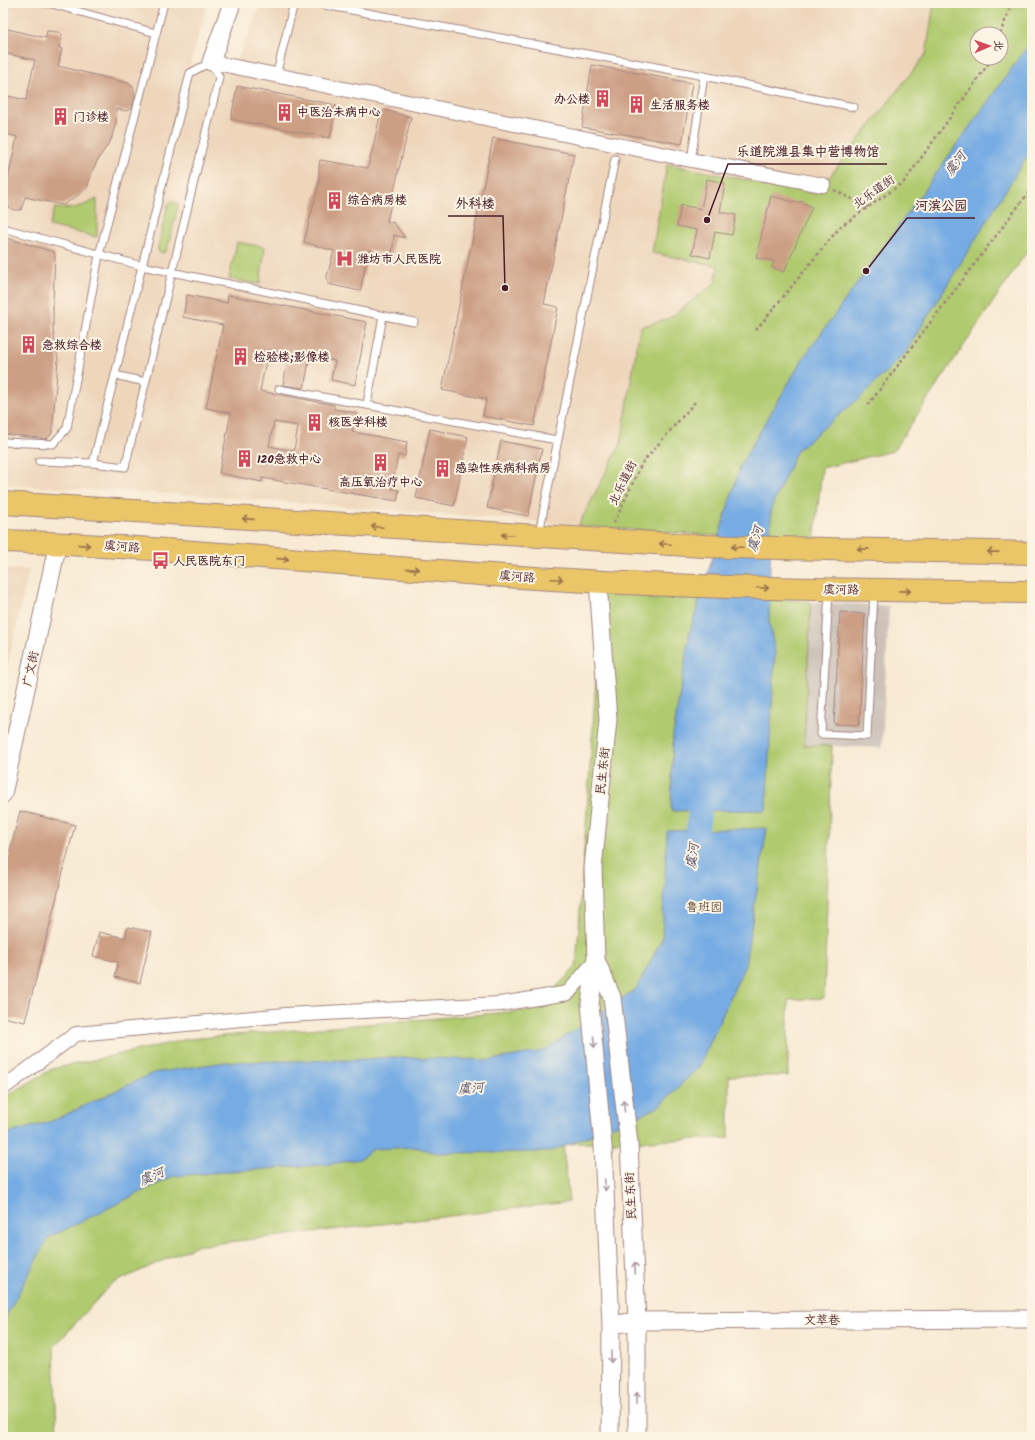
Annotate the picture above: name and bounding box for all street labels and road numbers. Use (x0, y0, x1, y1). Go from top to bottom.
street label: 北乐道街 (849, 170, 899, 214)
street label: 北乐道街 (604, 457, 642, 509)
street label: 虞河路 (103, 536, 141, 558)
street label: 虞河路 (498, 566, 536, 588)
street label: 虞河路 (823, 580, 859, 600)
street label: 广文街 (18, 649, 44, 689)
street label: 民生东街 (591, 746, 615, 796)
street label: 民生东街 (620, 1172, 642, 1220)
street label: 文萃巷 (804, 1311, 840, 1330)

